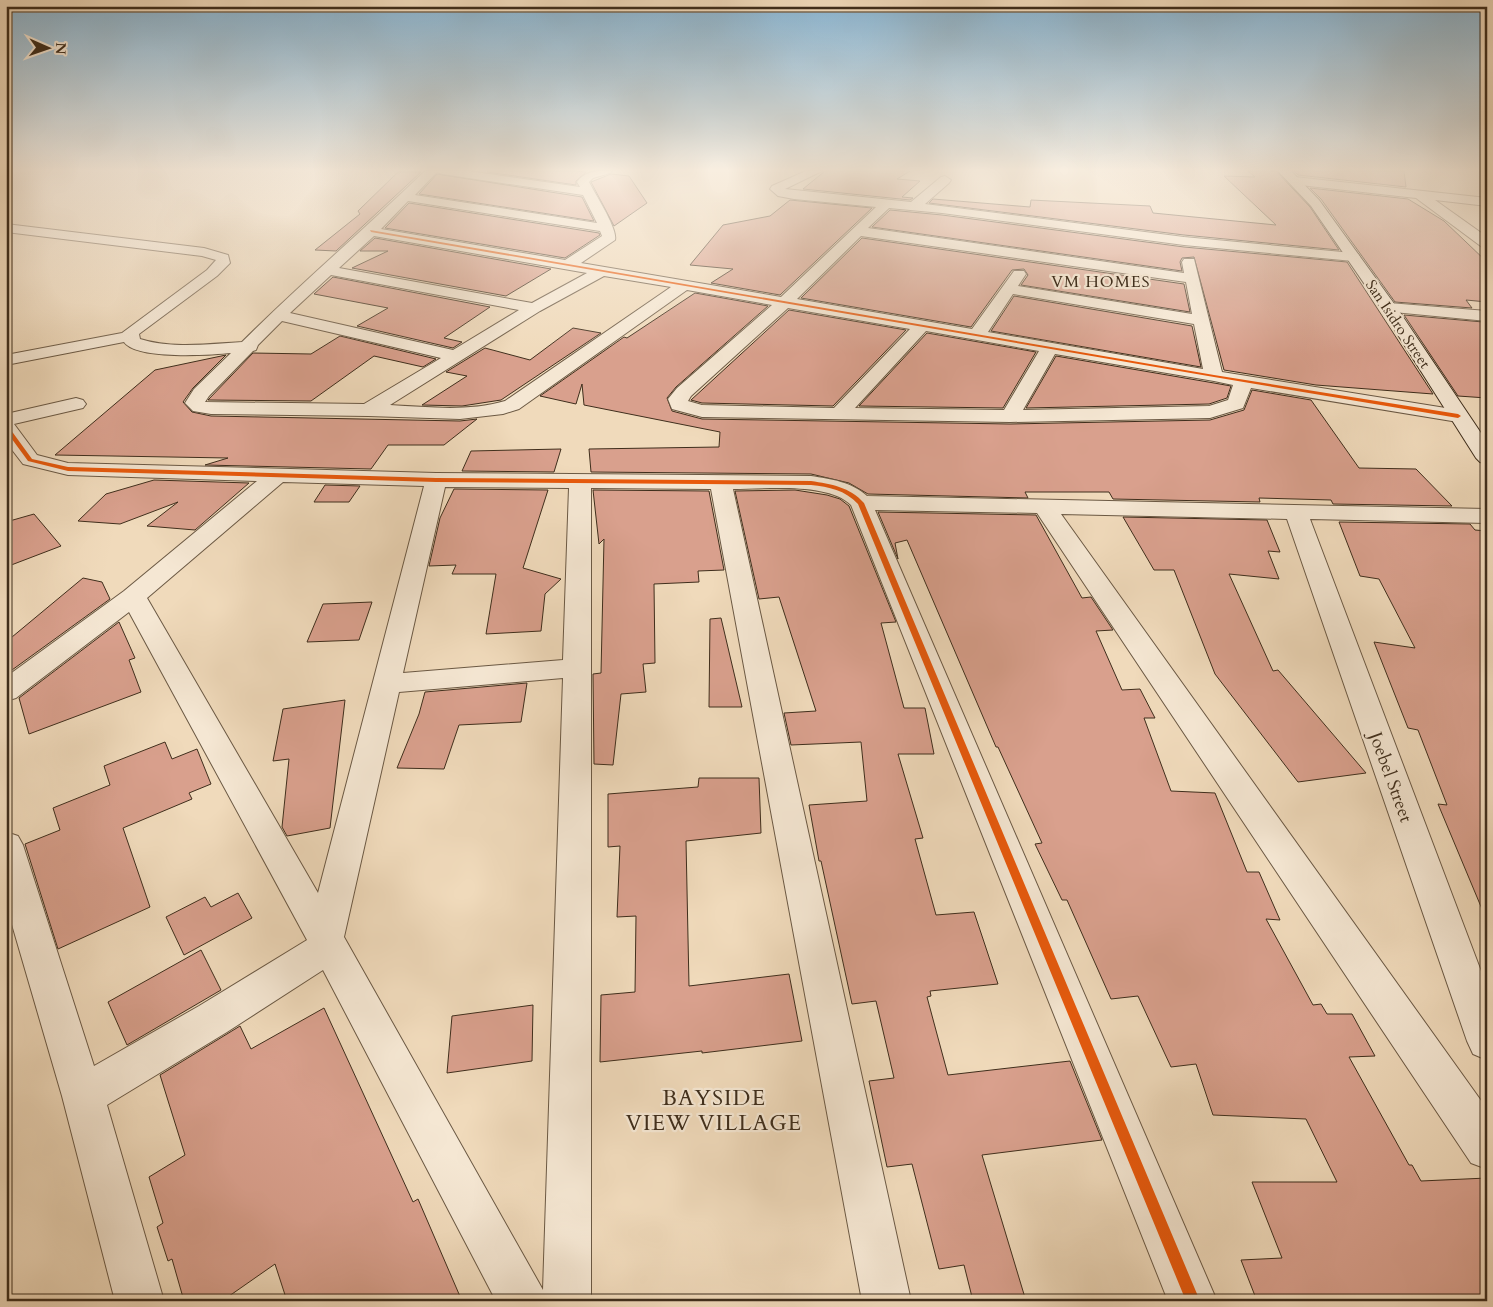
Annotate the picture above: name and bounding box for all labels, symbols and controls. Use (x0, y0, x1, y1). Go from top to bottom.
north arrow (22, 22, 72, 72)
text: N (51, 42, 70, 55)
district label: VM HOMES (1051, 271, 1151, 293)
street label: San Isidro Street (1361, 276, 1435, 372)
street label: Joebel Street (1362, 726, 1419, 826)
district label: BAYSIDE VIEW VILLAGE (626, 1083, 802, 1138)

